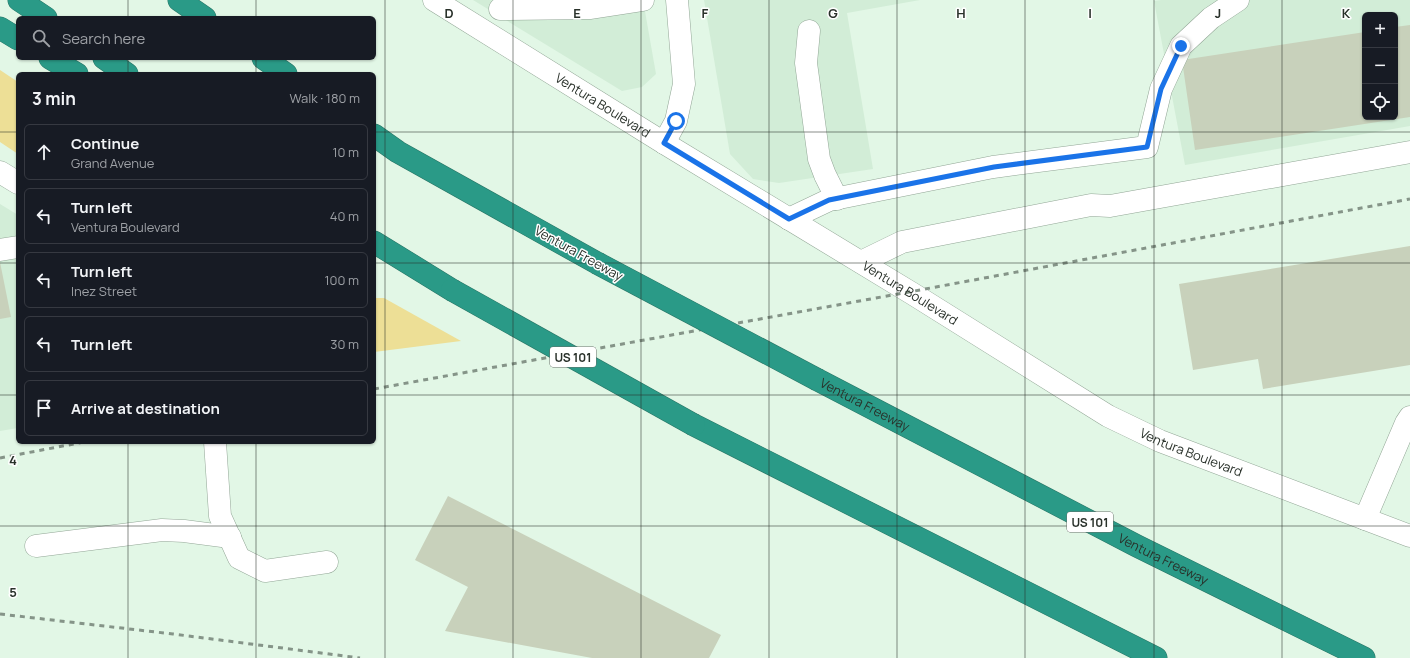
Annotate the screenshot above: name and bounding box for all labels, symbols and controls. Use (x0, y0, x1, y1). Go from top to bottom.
text: D (444, 4, 454, 22)
text: E (573, 4, 581, 22)
text: F (702, 4, 709, 22)
text: G (828, 4, 838, 22)
text: H (956, 4, 966, 22)
text: I (1088, 4, 1092, 22)
text: J (1215, 4, 1221, 22)
text: K (1342, 4, 1351, 22)
map controls (1362, 12, 1398, 120)
button: + (1362, 12, 1398, 48)
search box (16, 16, 376, 60)
icon: search (30, 27, 52, 49)
text: Search here (62, 28, 145, 49)
route end (1172, 37, 1190, 55)
button: − (1362, 48, 1398, 84)
street label: Ventura Boulevard (552, 69, 654, 141)
button: locate (1362, 84, 1398, 120)
text: 3 min (32, 87, 76, 110)
text: Walk · 180 m (289, 89, 360, 107)
route start (667, 112, 685, 130)
text: Continue (71, 133, 139, 154)
icon: ahead (33, 141, 55, 163)
text: 10 m (332, 143, 359, 161)
text: Grand Avenue (71, 154, 154, 172)
text: Turn left (71, 197, 133, 218)
icon: left (33, 205, 55, 227)
text: 40 m (330, 207, 359, 225)
text: Ventura Boulevard (71, 218, 180, 236)
street label: Ventura Freeway (531, 221, 627, 285)
street label: Ventura Boulevard (859, 256, 961, 329)
text: Turn left (71, 261, 133, 282)
icon: left (33, 269, 55, 291)
text: 100 m (324, 271, 359, 289)
text: Inez Street (71, 282, 137, 300)
icon: left (33, 333, 55, 355)
text: Turn left (71, 334, 133, 355)
text: 30 m (330, 335, 359, 353)
road number: US 101 (550, 347, 596, 367)
street label: Ventura Freeway (817, 374, 913, 435)
icon: arrive (33, 397, 55, 419)
text: Arrive at destination (71, 398, 220, 419)
street label: Ventura Boulevard (1137, 424, 1245, 481)
text: 4 (9, 451, 17, 469)
road number: US 101 (1067, 512, 1113, 532)
street label: Ventura Freeway (1115, 529, 1212, 589)
text: 5 (9, 583, 17, 601)

